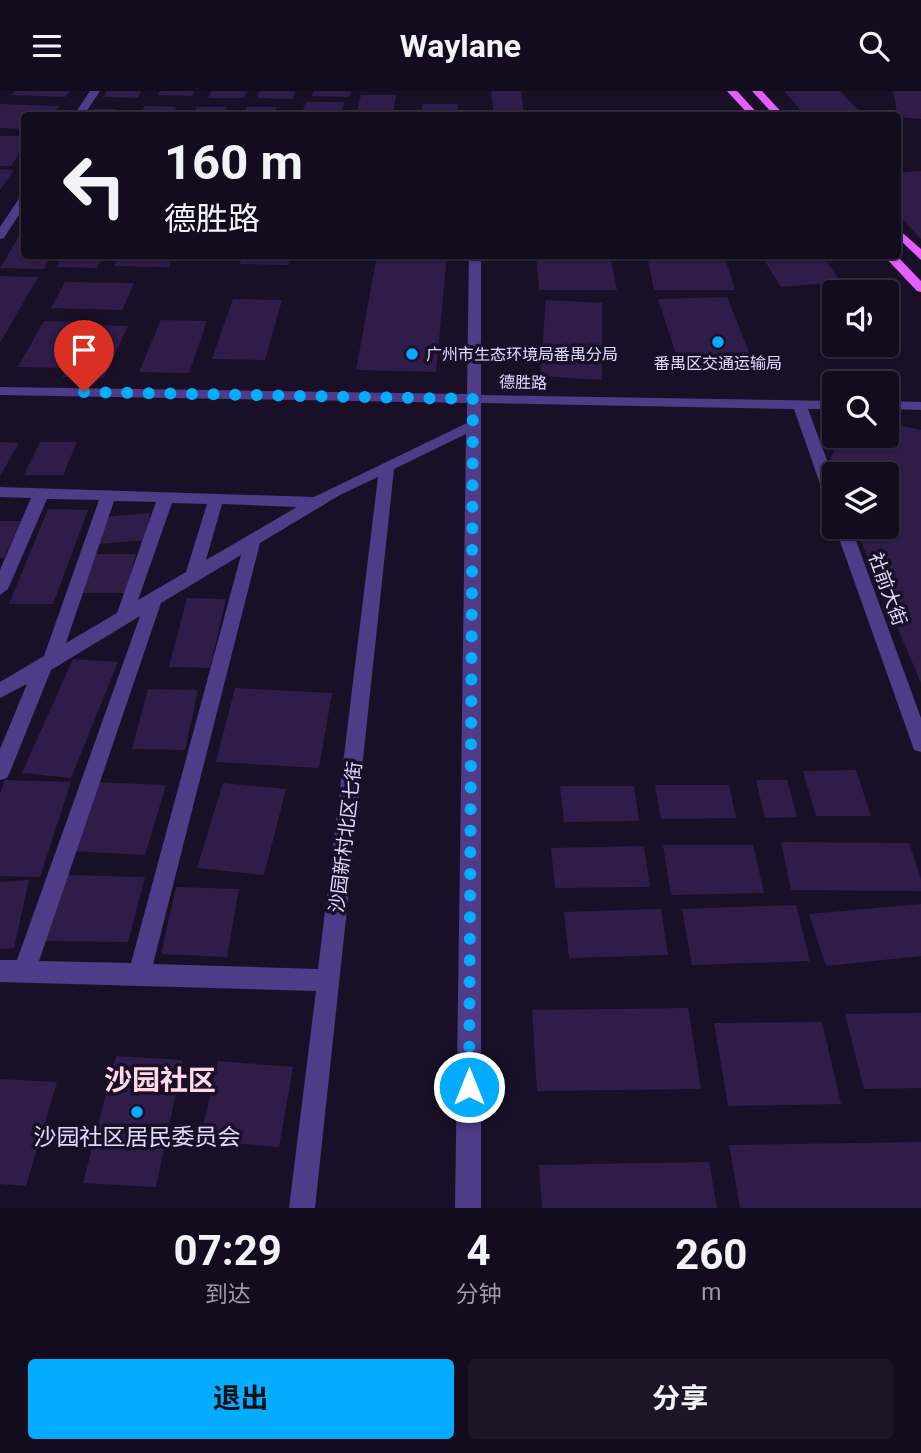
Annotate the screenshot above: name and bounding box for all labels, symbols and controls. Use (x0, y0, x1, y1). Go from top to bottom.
icon: menu (28, 27, 66, 65)
text: Waylane (400, 27, 521, 65)
icon: search (855, 27, 893, 65)
text: 160 m (164, 134, 303, 191)
icon: left (49, 140, 140, 231)
text: 德胜路 (164, 200, 260, 238)
map controls (822, 280, 899, 539)
button: sound (822, 280, 899, 357)
pin (54, 320, 114, 392)
icon: arrive (65, 331, 103, 369)
marker: 番禺区交通运输局 (710, 334, 726, 350)
place label: 广州市生态环境局番禺分局 (426, 345, 618, 364)
marker: 广州市生态环境局番禺分局 (404, 346, 420, 362)
place label: 番禺区交通运输局 (654, 354, 782, 373)
button: search (822, 371, 899, 448)
street label: 德胜路 (499, 373, 547, 392)
button: layers (822, 462, 899, 539)
street label: 社前大街 (864, 550, 911, 629)
street label: 沙园新村北区七街 (325, 760, 366, 914)
position arrow (432, 1050, 506, 1124)
district label: 沙园社区 (104, 1064, 216, 1097)
marker: 沙园社区居民委员会 (129, 1104, 145, 1120)
place label: 沙园社区居民委员会 (34, 1124, 241, 1151)
text: 07:29 (174, 1226, 282, 1275)
text: 4 (466, 1226, 491, 1275)
text: 260 (675, 1230, 747, 1279)
text: m (701, 1279, 721, 1306)
text: 到达 (205, 1281, 251, 1308)
text: 分钟 (455, 1281, 501, 1308)
button: 退出 (28, 1359, 454, 1439)
button: 分享 (468, 1359, 893, 1439)

